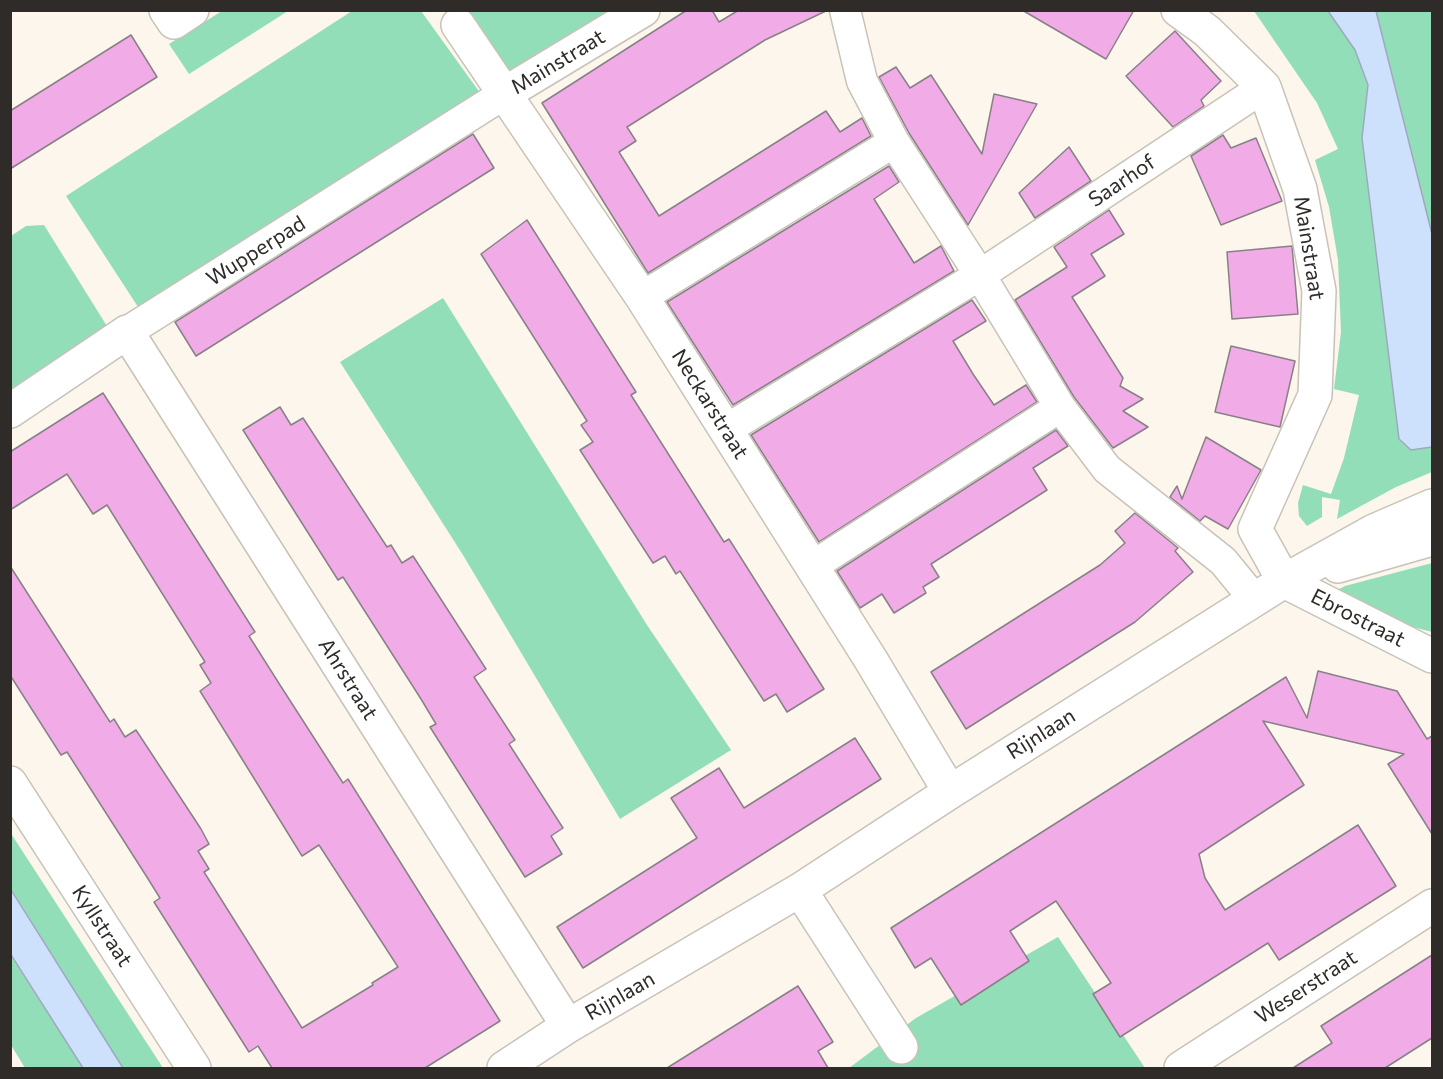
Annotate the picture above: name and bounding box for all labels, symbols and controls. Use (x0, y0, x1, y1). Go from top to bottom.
street label: Mainstraat (506, 24, 610, 100)
street label: Saarhof (1084, 149, 1160, 213)
street label: Mainstraat (1288, 194, 1330, 302)
street label: Wupperpad (202, 211, 310, 291)
street label: Neckarstraat (666, 345, 754, 463)
street label: Ebrostraat (1307, 584, 1409, 652)
street label: Ahrstraat (313, 634, 383, 724)
street label: Rijnlaan (1002, 703, 1080, 765)
street label: Kyllstraat (66, 881, 138, 971)
street label: Weserstraat (1250, 945, 1362, 1029)
street label: Rijnlaan (581, 966, 659, 1026)

